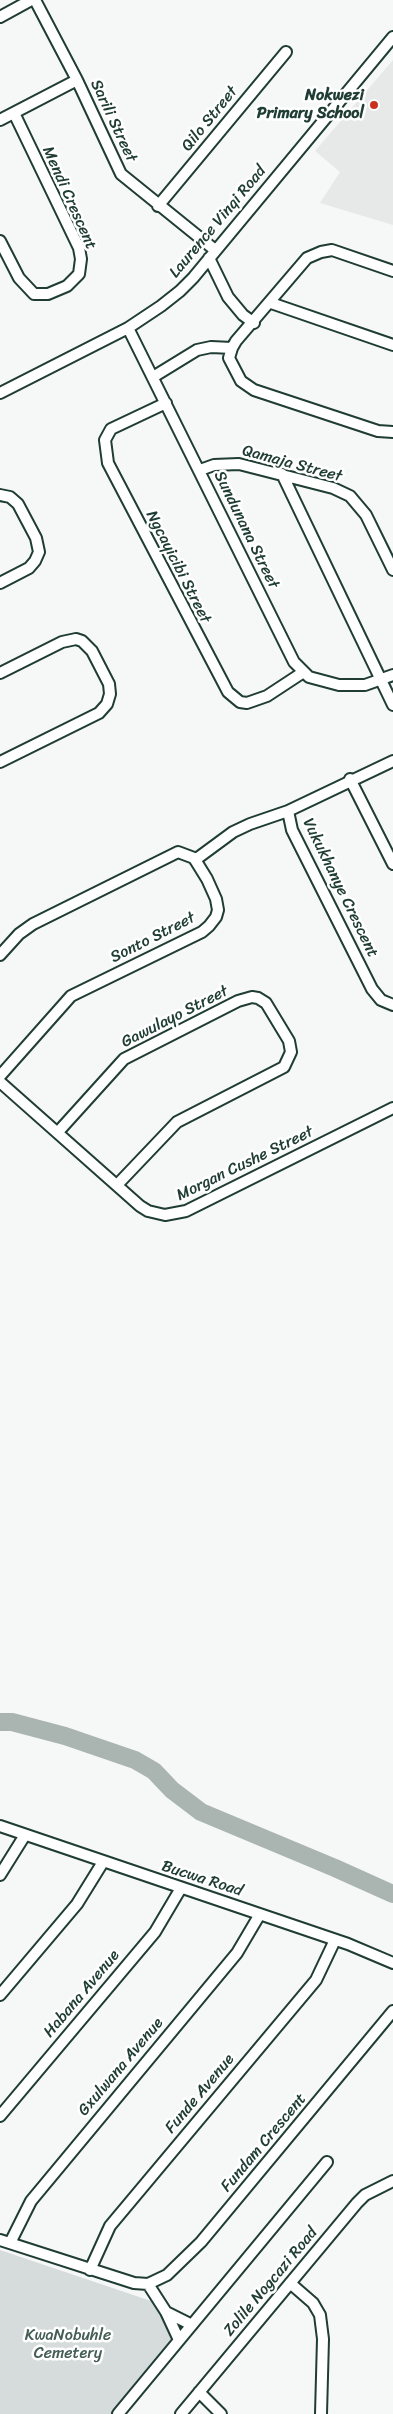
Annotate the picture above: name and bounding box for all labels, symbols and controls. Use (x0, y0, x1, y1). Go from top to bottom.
street label: Sarili Street (86, 77, 140, 165)
street label: Qilo Street (178, 83, 242, 155)
place label: Nokwezi Primary School (257, 86, 364, 124)
marker: Nokwezi Primary School (368, 99, 380, 111)
street label: Mendi Crescent (38, 143, 100, 253)
street label: Laurence Vinqi Road (165, 162, 271, 282)
street label: Qamaja Street (240, 441, 344, 487)
street label: Sundunana Street (209, 468, 283, 592)
street label: Ngcayicibi Street (141, 507, 215, 627)
street label: Vukukhanye Crescent (298, 815, 382, 961)
street label: Sonto Street (107, 908, 199, 968)
street label: Gawulayo Street (118, 982, 232, 1052)
street label: Morgan Cushe Street (173, 1123, 317, 1205)
street label: Bucwa Road (159, 1857, 245, 1901)
street label: Habana Avenue (40, 1946, 124, 2042)
street label: Gxulwana Avenue (74, 2014, 168, 2120)
street label: Funde Avenue (161, 2050, 239, 2138)
street label: Fundam Crescent (217, 2090, 311, 2196)
street label: Zolile Nogcazi Road (220, 2224, 322, 2340)
park label: KwaNobuhle Cemetery (25, 2326, 111, 2364)

